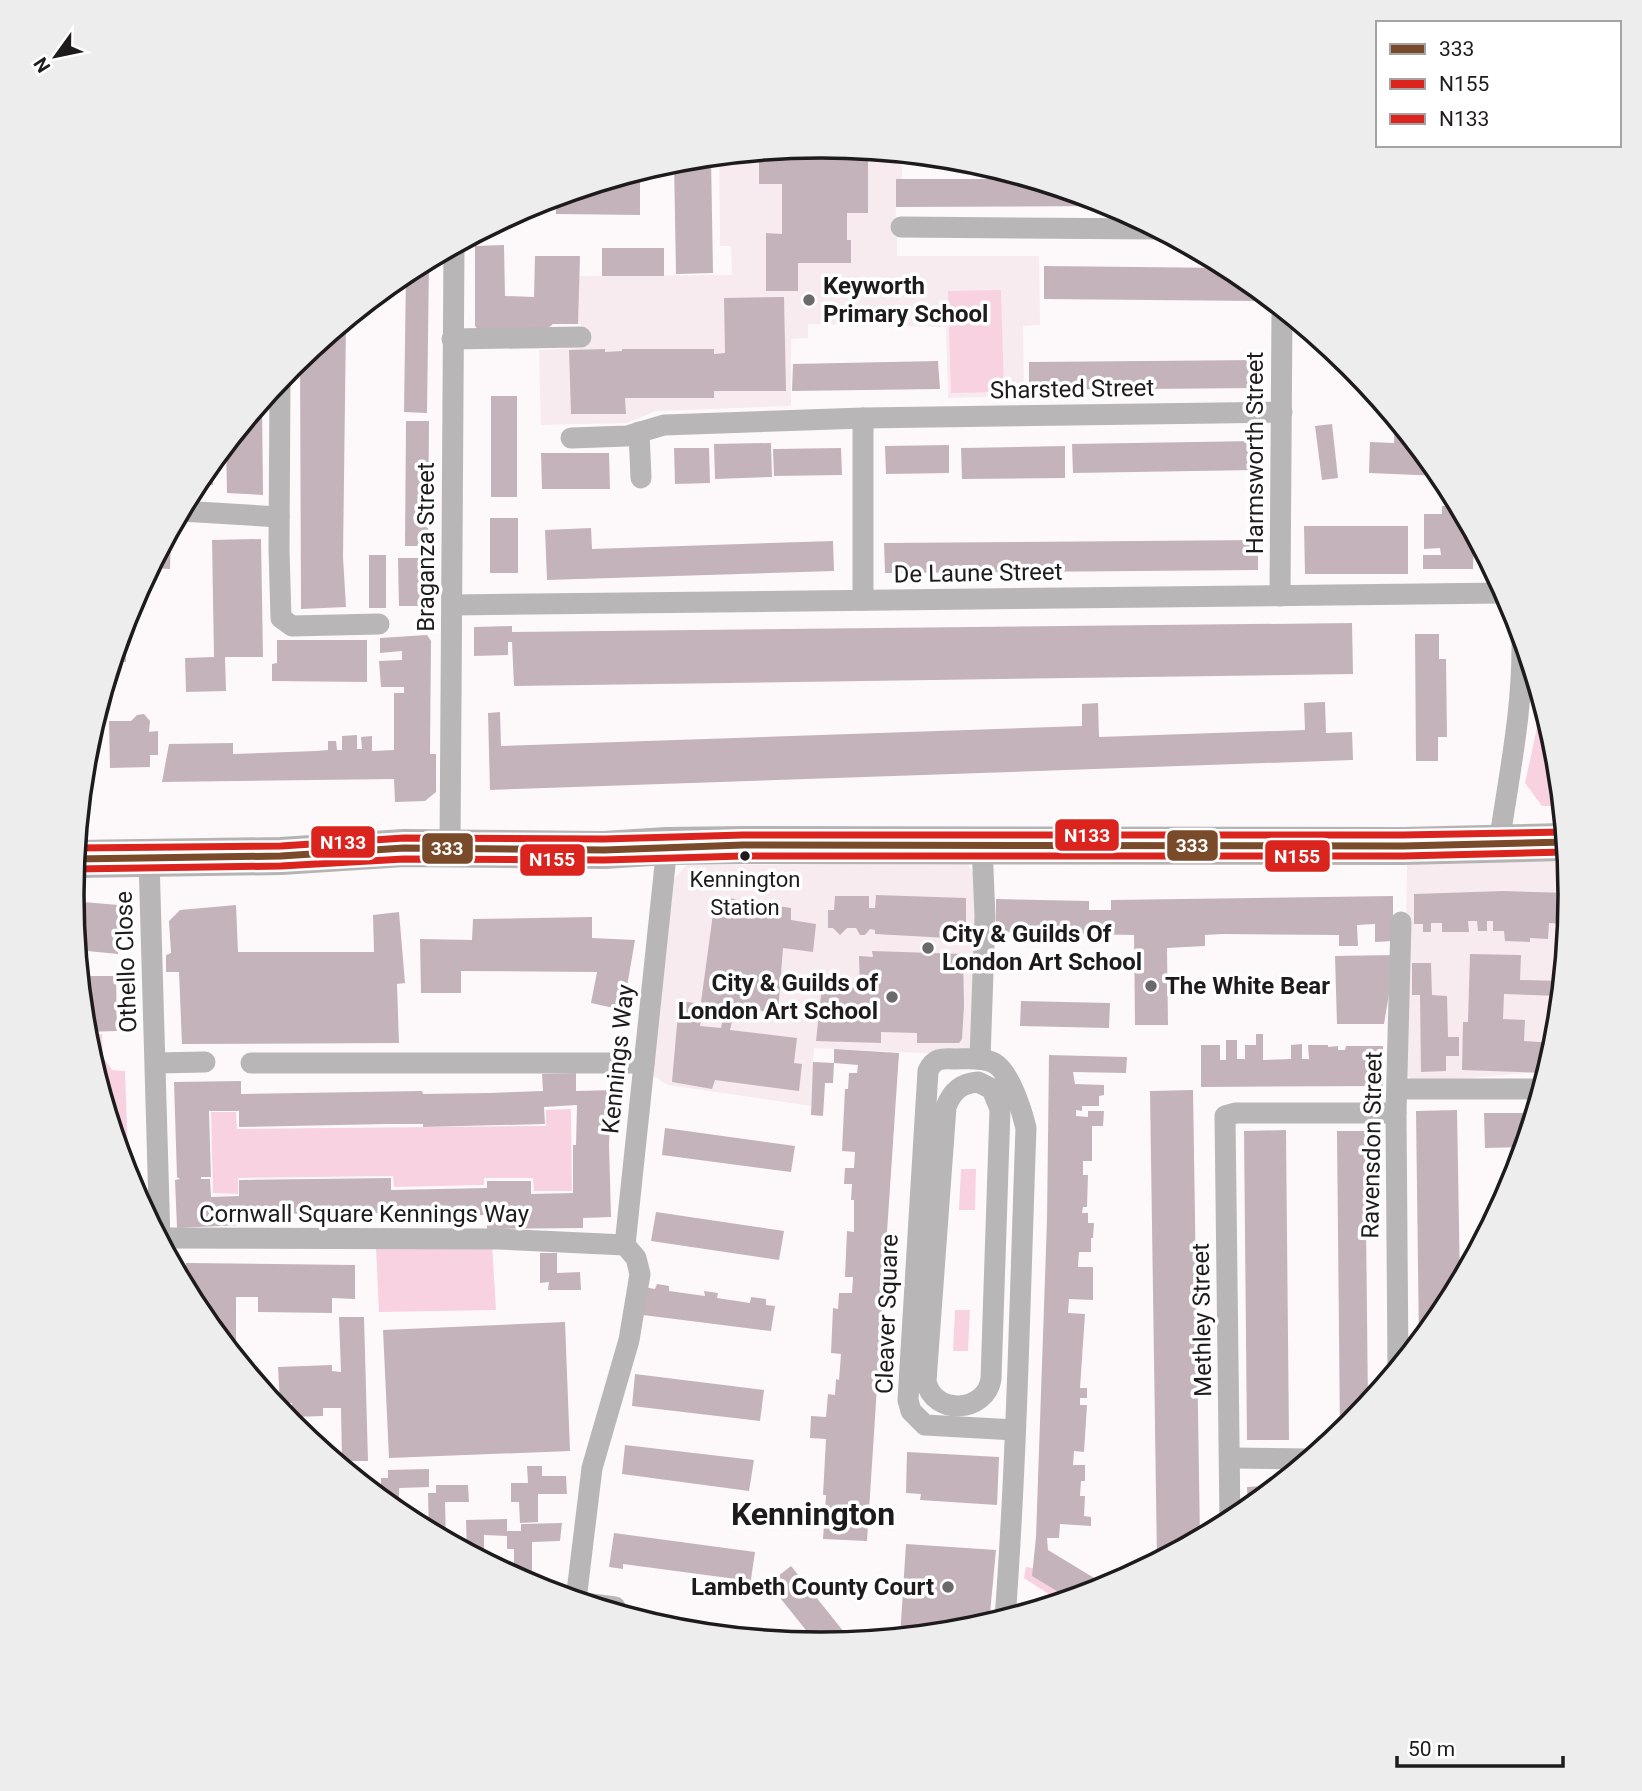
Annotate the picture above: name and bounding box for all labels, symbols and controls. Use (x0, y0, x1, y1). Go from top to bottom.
north arrow (21, 21, 91, 91)
legend (1376, 21, 1621, 147)
text: 333 (1439, 37, 1474, 61)
text: N (29, 53, 55, 77)
text: N155 (1439, 72, 1489, 96)
text: N133 (1439, 107, 1489, 131)
place label: Keyworth Primary School (823, 272, 988, 328)
marker: Keyworth Primary School (801, 292, 817, 308)
street label: Harmsworth Street (1241, 352, 1269, 554)
street label: Sharsted Street (990, 374, 1155, 404)
street label: Braganza Street (412, 462, 440, 632)
street label: De Laune Street (893, 558, 1063, 588)
line badge: N133 (1054, 818, 1120, 852)
text: N133 (1064, 824, 1110, 847)
line badge: N133 (310, 825, 376, 859)
line badge: 333 (1166, 829, 1219, 862)
text: N133 (320, 831, 366, 854)
line badge: 333 (421, 832, 474, 865)
text: 333 (1176, 834, 1208, 857)
text: 333 (431, 837, 463, 860)
line badge: N155 (1264, 839, 1331, 873)
line badge: N155 (519, 843, 586, 877)
text: N155 (1274, 845, 1320, 868)
text: N155 (529, 848, 575, 871)
marker: Kennington Station (738, 849, 752, 863)
place label: Kennington Station (689, 867, 801, 920)
street label: Othello Close (110, 891, 142, 1033)
place label: City & Guilds Of London Art School (942, 920, 1142, 976)
marker: City & Guilds Of London Art School (920, 940, 936, 956)
place label: City & Guilds of London Art School (678, 969, 878, 1025)
place label: The White Bear (1165, 972, 1330, 1000)
marker: The White Bear (1143, 978, 1159, 994)
street label: Kennings Way (596, 982, 640, 1135)
marker: City & Guilds of London Art School (884, 989, 900, 1005)
street label: Ravensdon Street (1356, 1051, 1388, 1239)
street label: Cornwall Square Kennings Way (199, 1200, 530, 1228)
street label: Cleaver Square (870, 1233, 904, 1395)
street label: Methley Street (1187, 1243, 1217, 1397)
district label: Kennington (731, 1495, 895, 1533)
place label: Lambeth County Court (691, 1573, 934, 1601)
marker: Lambeth County Court (940, 1579, 956, 1595)
scale bar (1397, 1724, 1563, 1768)
text: 50 m (1408, 1737, 1455, 1761)

